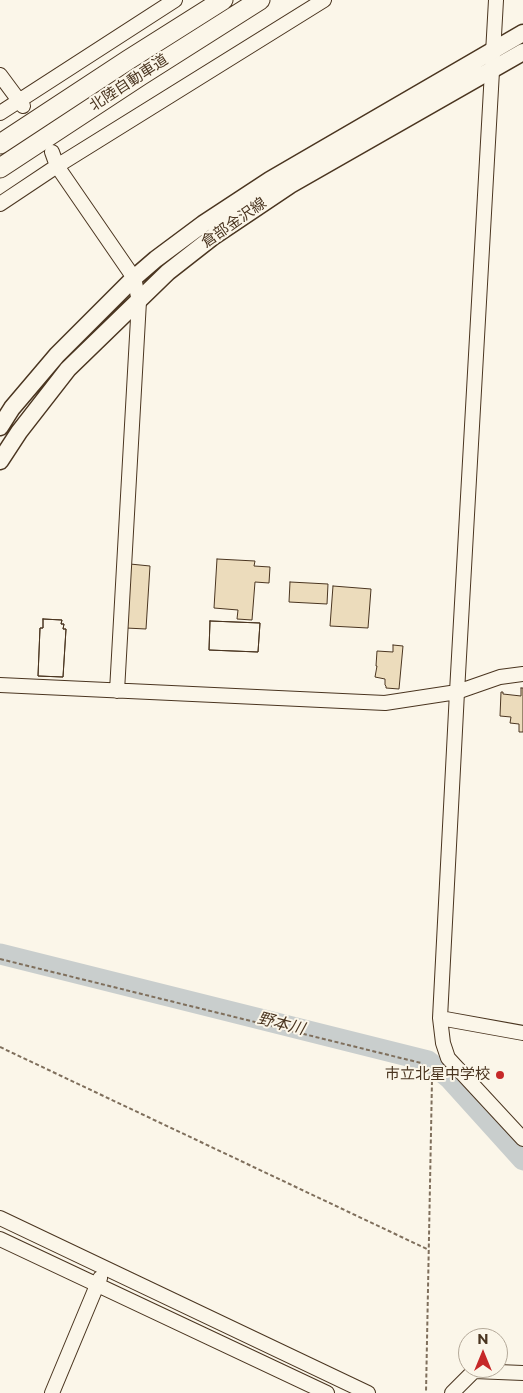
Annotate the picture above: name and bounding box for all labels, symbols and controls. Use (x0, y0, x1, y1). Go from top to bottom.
street label: 北陸自動車道 (86, 51, 172, 115)
street label: 倉部金沢線 (198, 194, 270, 252)
water label: 野本川 (255, 1009, 307, 1039)
place label: 市立北星中学校 (385, 1066, 490, 1084)
marker: 市立北星中学校 (494, 1069, 506, 1081)
north arrow (458, 1328, 508, 1378)
text: N (477, 1330, 489, 1348)

